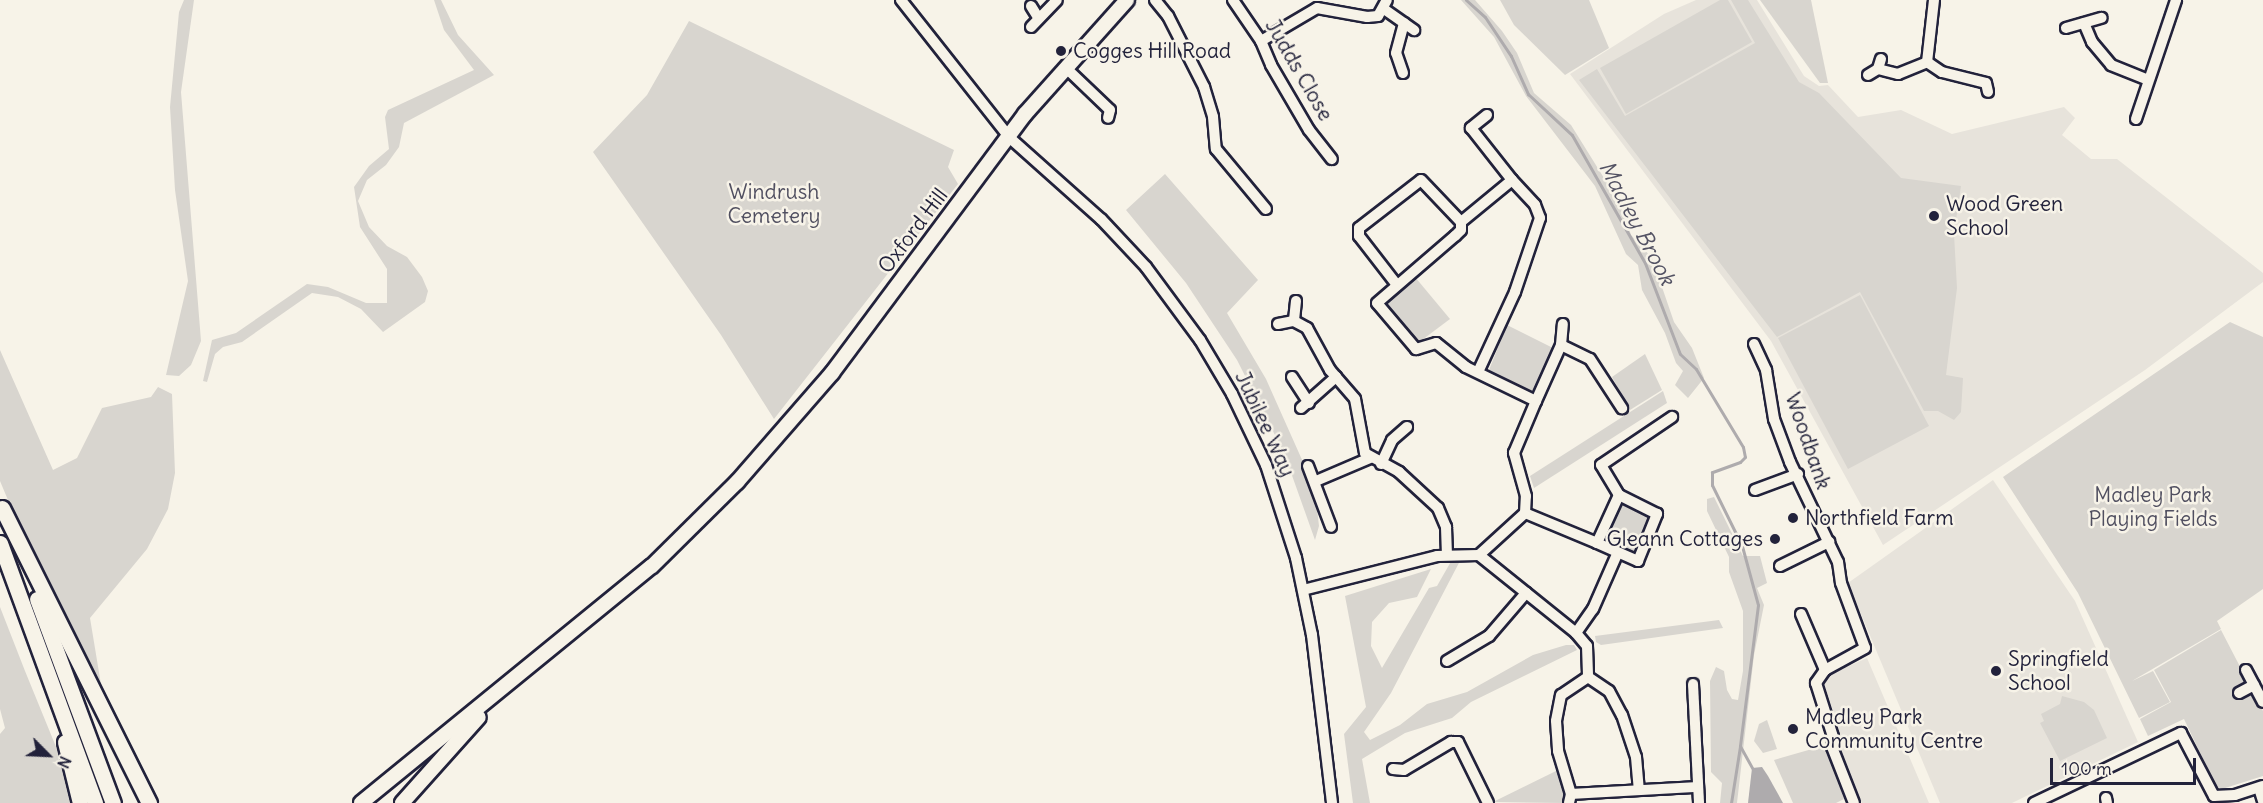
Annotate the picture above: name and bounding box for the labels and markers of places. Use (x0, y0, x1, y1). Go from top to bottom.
place label: Cogges Hill Road (1073, 38, 1231, 64)
marker: Cogges Hill Road (1054, 44, 1068, 58)
place label: Wood Green School (1946, 191, 2063, 241)
marker: Wood Green School (1927, 209, 1941, 223)
place label: Northfield Farm (1805, 505, 1954, 531)
marker: Northfield Farm (1786, 511, 1800, 525)
place label: Gleann Cottages (1607, 526, 1763, 552)
marker: Gleann Cottages (1768, 532, 1782, 546)
place label: Springfield School (2008, 646, 2109, 696)
marker: Springfield School (1989, 664, 2003, 678)
place label: Madley Park Community Centre (1805, 704, 1983, 754)
marker: Madley Park Community Centre (1786, 722, 1800, 736)

